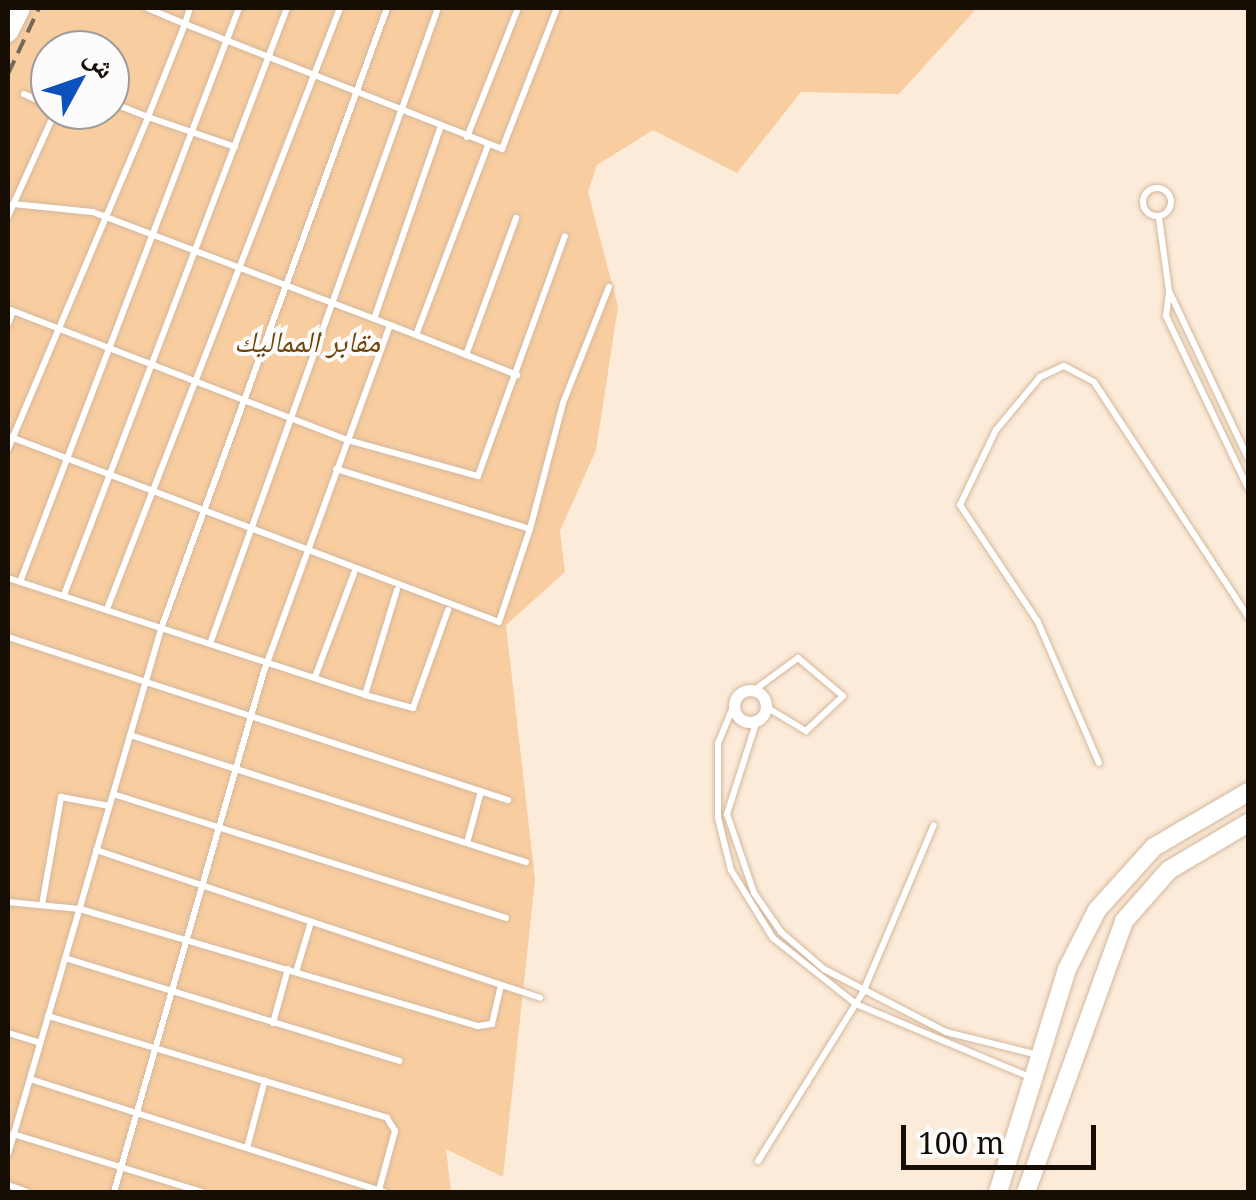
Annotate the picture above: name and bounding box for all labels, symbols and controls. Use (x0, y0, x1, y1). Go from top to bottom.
north arrow (30, 30, 130, 130)
text: ش (77, 38, 126, 86)
park label: مقابر المماليك (234, 323, 380, 359)
scale bar (906, 1105, 1101, 1167)
text: 100 m (918, 1122, 1004, 1163)

